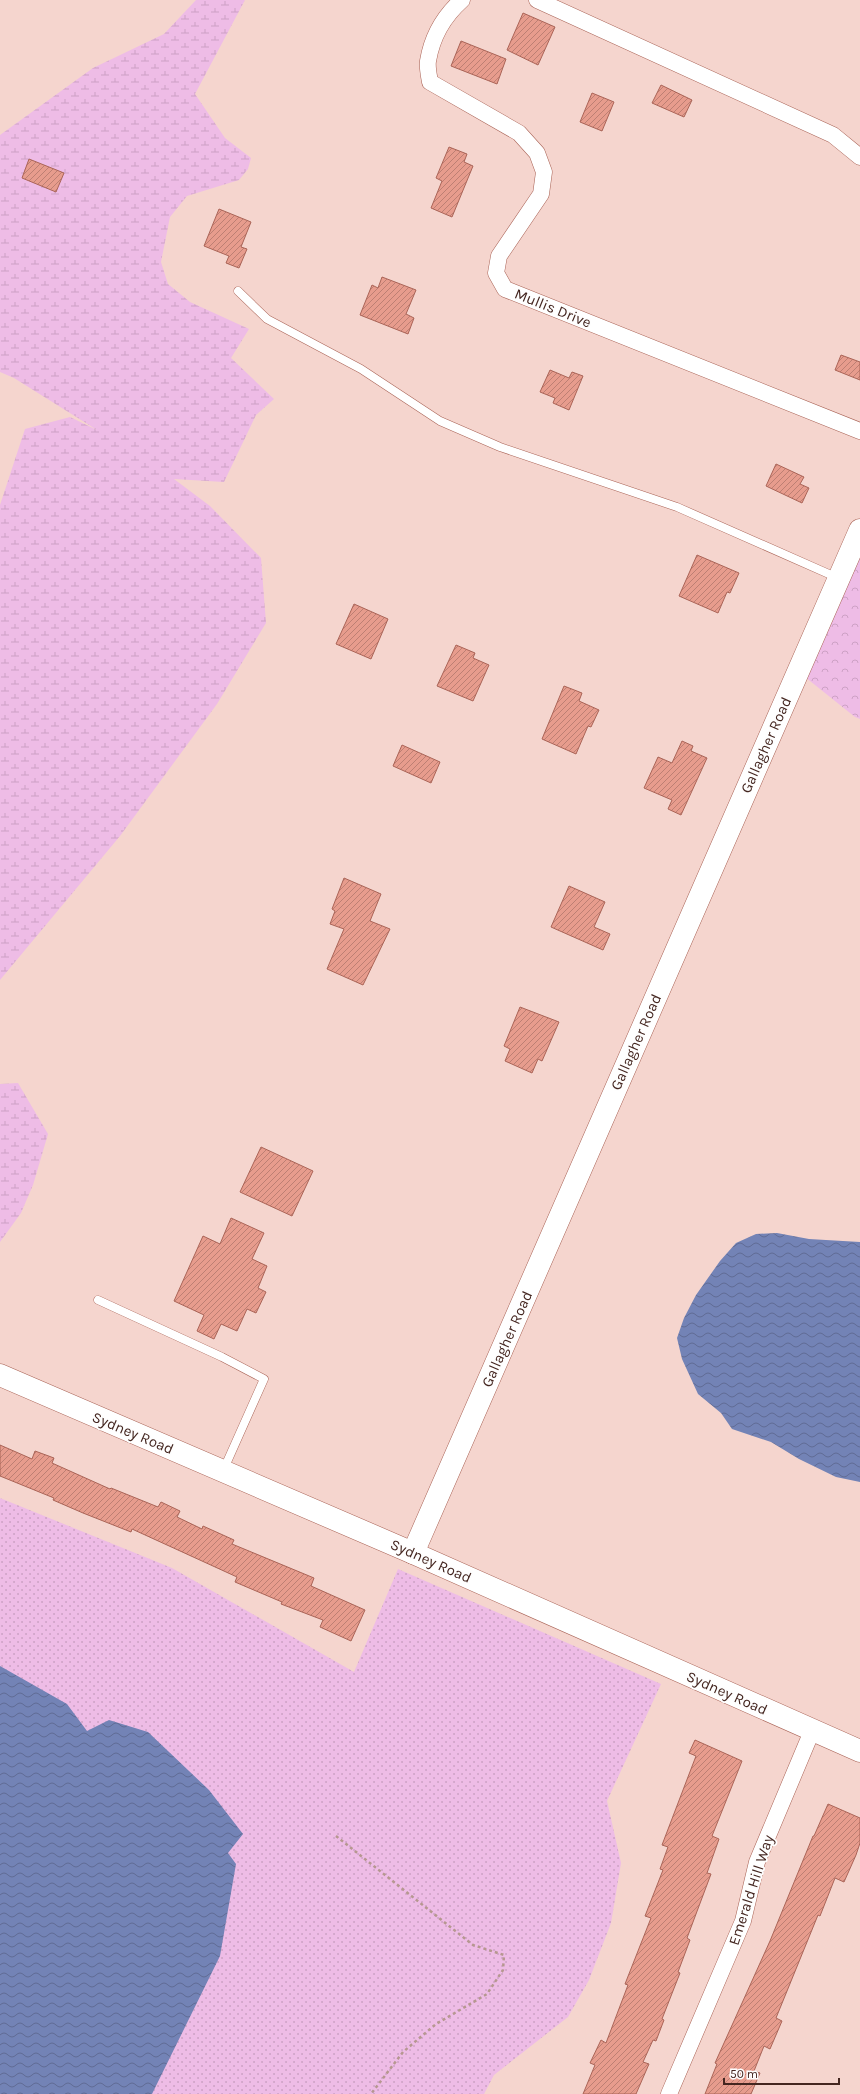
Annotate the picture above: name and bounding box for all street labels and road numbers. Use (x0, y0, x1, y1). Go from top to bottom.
street label: Mullis Drive (512, 284, 594, 332)
street label: Gallagher Road (737, 694, 795, 796)
street label: Gallagher Road (607, 991, 665, 1093)
street label: Gallagher Road (478, 1288, 536, 1390)
street label: Sydney Road (90, 1408, 176, 1458)
street label: Sydney Road (388, 1535, 474, 1587)
street label: Sydney Road (684, 1667, 770, 1719)
street label: Emerald Hill Way (725, 1832, 777, 1948)

